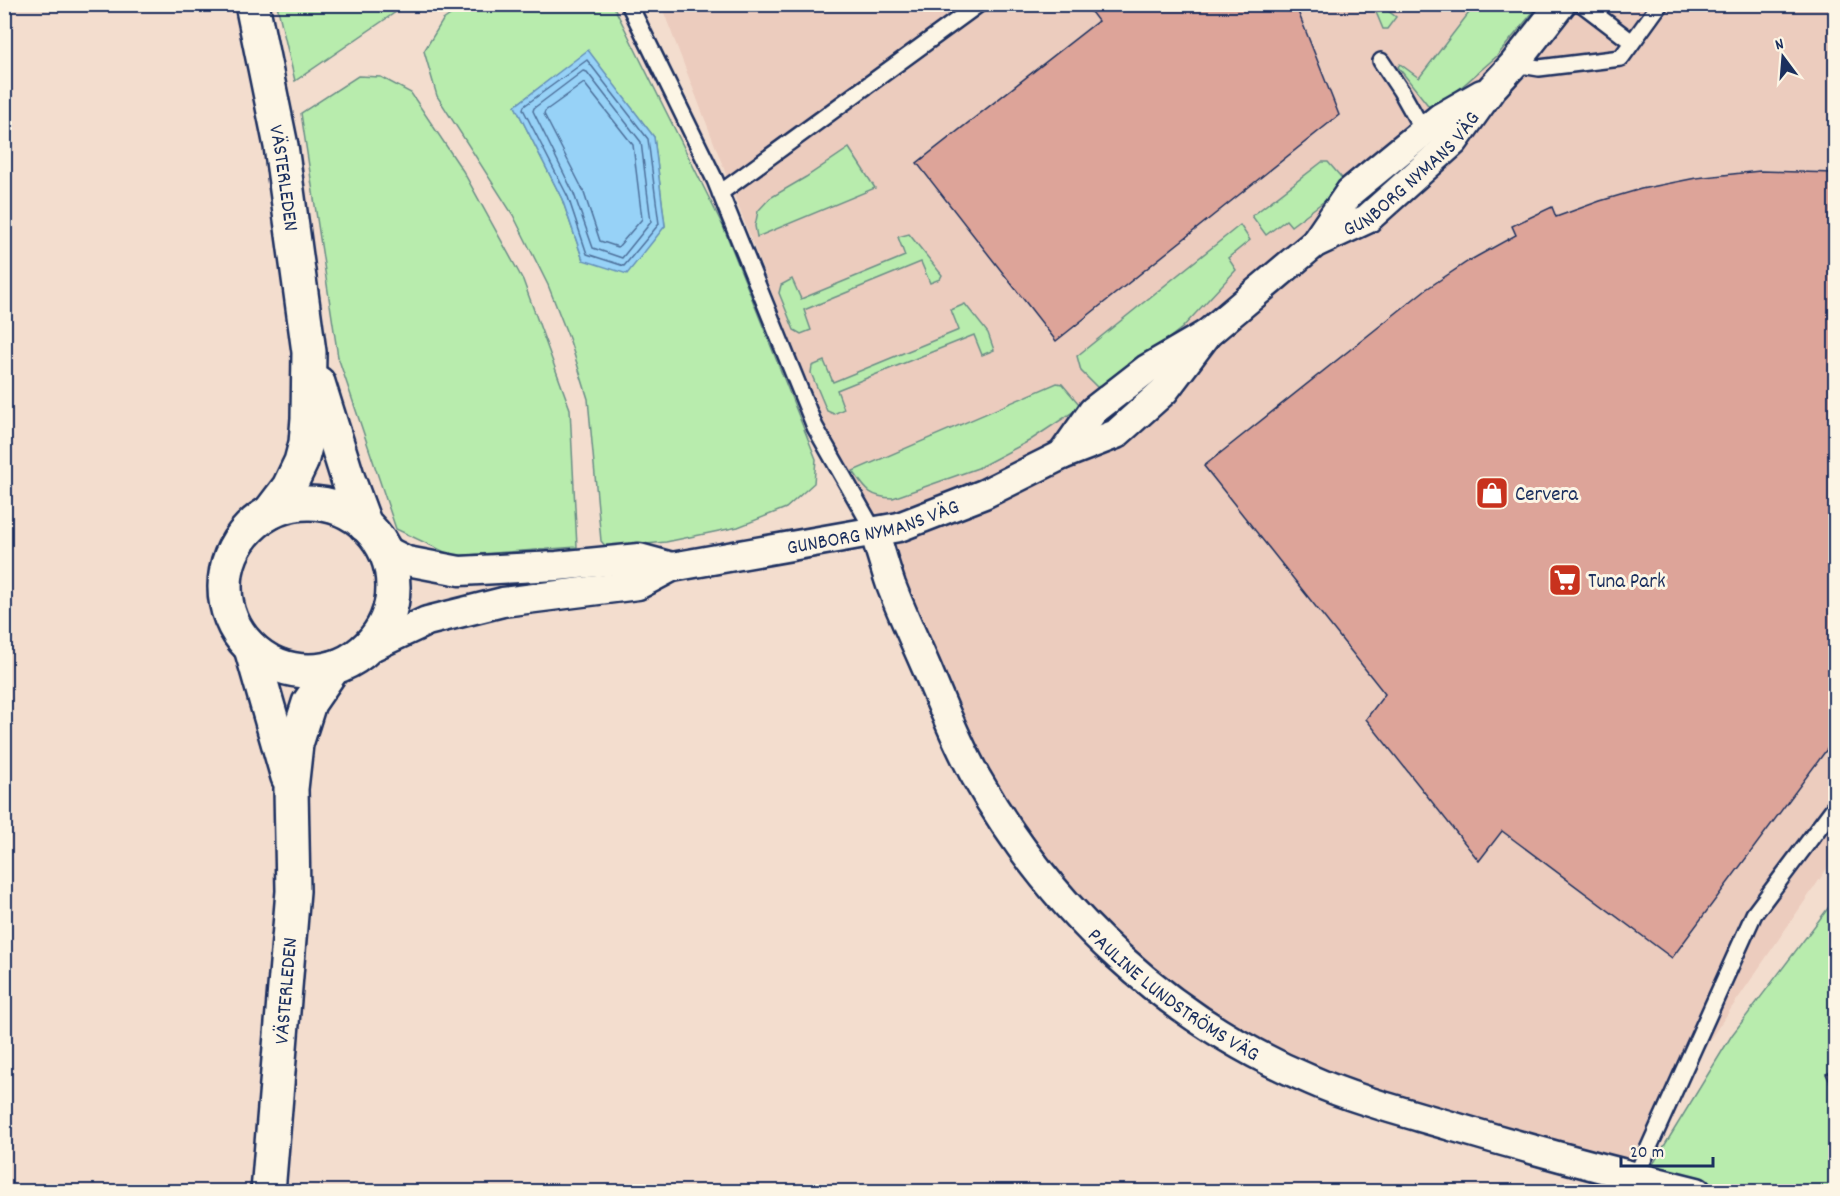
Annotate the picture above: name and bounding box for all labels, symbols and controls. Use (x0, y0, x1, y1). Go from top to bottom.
north arrow (1753, 27, 1813, 87)
text: N (1773, 33, 1787, 57)
street label: GUNBORG NYMANS VÄG (1339, 106, 1489, 246)
street label: VÄSTERLEDEN (259, 122, 304, 233)
shop icon: Cervera (1474, 475, 1510, 511)
place label: Cervera (1515, 481, 1579, 511)
street label: GUNBORG NYMANS VÄG (785, 493, 964, 564)
supermarket icon: Tuna Park (1547, 562, 1583, 598)
place label: Tuna Park (1588, 568, 1666, 598)
street label: PAULINE LUNDSTRÖMS VÄG (1079, 922, 1264, 1071)
street label: VÄSTERLEDEN (268, 936, 307, 1046)
scale bar (1621, 1130, 1712, 1168)
text: 20 m (1630, 1141, 1664, 1166)

